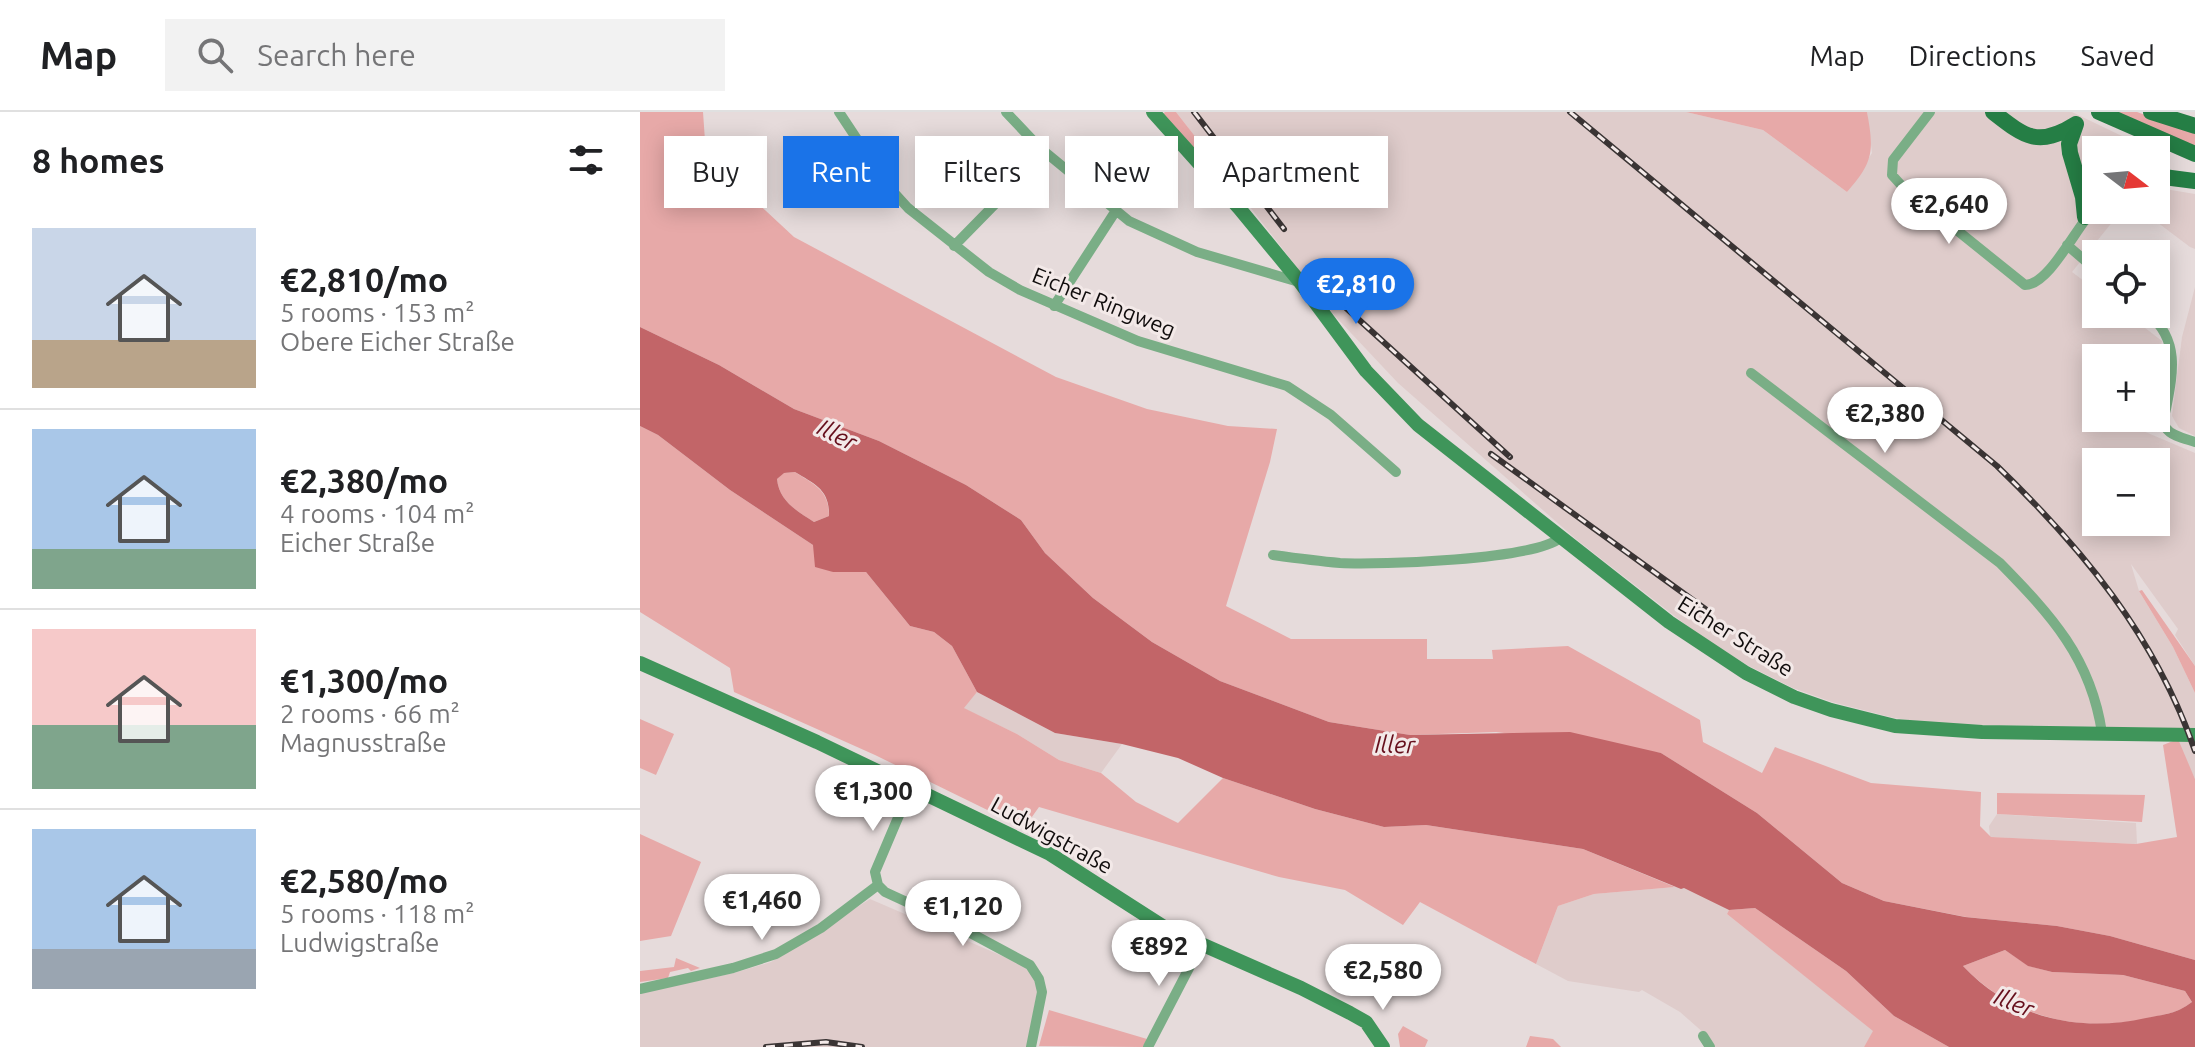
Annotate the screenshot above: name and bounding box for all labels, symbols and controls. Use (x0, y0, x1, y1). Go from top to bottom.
search box (165, 19, 725, 91)
icon: search (193, 33, 237, 77)
text: Map (40, 34, 117, 76)
text: Search here (257, 38, 416, 72)
text: Map (1809, 40, 1865, 71)
text: Directions (1909, 40, 2036, 71)
text: Saved (2080, 40, 2155, 71)
chip: Buy (664, 136, 767, 208)
chip: Rent (783, 136, 899, 208)
chip: Filters (915, 136, 1049, 208)
chip: New (1065, 136, 1178, 208)
chip: Apartment (1194, 136, 1388, 208)
north arrow (2082, 136, 2170, 224)
map controls (2082, 136, 2170, 536)
icon: filters (564, 138, 608, 182)
text: 8 homes (32, 141, 165, 179)
pin: €2,640 (1884, 178, 2014, 246)
text: €2,640 (1909, 189, 1989, 218)
button: locate (2082, 240, 2170, 328)
pin: €2,810 (1291, 258, 1421, 326)
icon: home (96, 260, 192, 356)
text: €2,810/mo (280, 260, 448, 298)
street label: Eicher Ringweg (1029, 261, 1179, 342)
text: €2,810 (1316, 269, 1396, 298)
text: 5 rooms · 153 m² (280, 298, 475, 327)
text: Obere Eicher Straße (280, 327, 515, 356)
button: + (2082, 344, 2170, 432)
pin: €2,380 (1820, 387, 1950, 455)
text: €2,380 (1845, 398, 1925, 427)
water label: Iller (813, 413, 862, 456)
button: − (2082, 448, 2170, 536)
icon: home (96, 461, 192, 557)
text: €2,380/mo (280, 461, 448, 499)
text: 4 rooms · 104 m² (280, 499, 475, 528)
text: Eicher Straße (280, 528, 435, 557)
street label: Eicher Straße (1674, 590, 1799, 681)
icon: home (96, 661, 192, 757)
text: €1,300/mo (280, 661, 448, 699)
text: 2 rooms · 66 m² (280, 699, 460, 728)
text: Magnusstraße (280, 728, 447, 757)
water label: Iller (1374, 731, 1416, 758)
pin: €1,300 (808, 765, 938, 833)
text: €1,300 (833, 776, 913, 805)
street label: Ludwigstraße (987, 791, 1117, 878)
icon: home (96, 861, 192, 957)
text: €2,580/mo (280, 861, 448, 899)
pin: €1,460 (697, 874, 827, 942)
pin: €1,120 (898, 880, 1028, 948)
text: €1,460 (722, 885, 802, 914)
text: €1,120 (923, 891, 1003, 920)
text: 5 rooms · 118 m² (280, 899, 475, 928)
pin: €892 (1112, 920, 1206, 988)
text: Ludwigstraße (280, 928, 439, 957)
text: €892 (1130, 931, 1188, 960)
pin: €2,580 (1318, 944, 1448, 1012)
text: €2,580 (1343, 955, 1423, 984)
water label: Iller (1990, 982, 2039, 1023)

